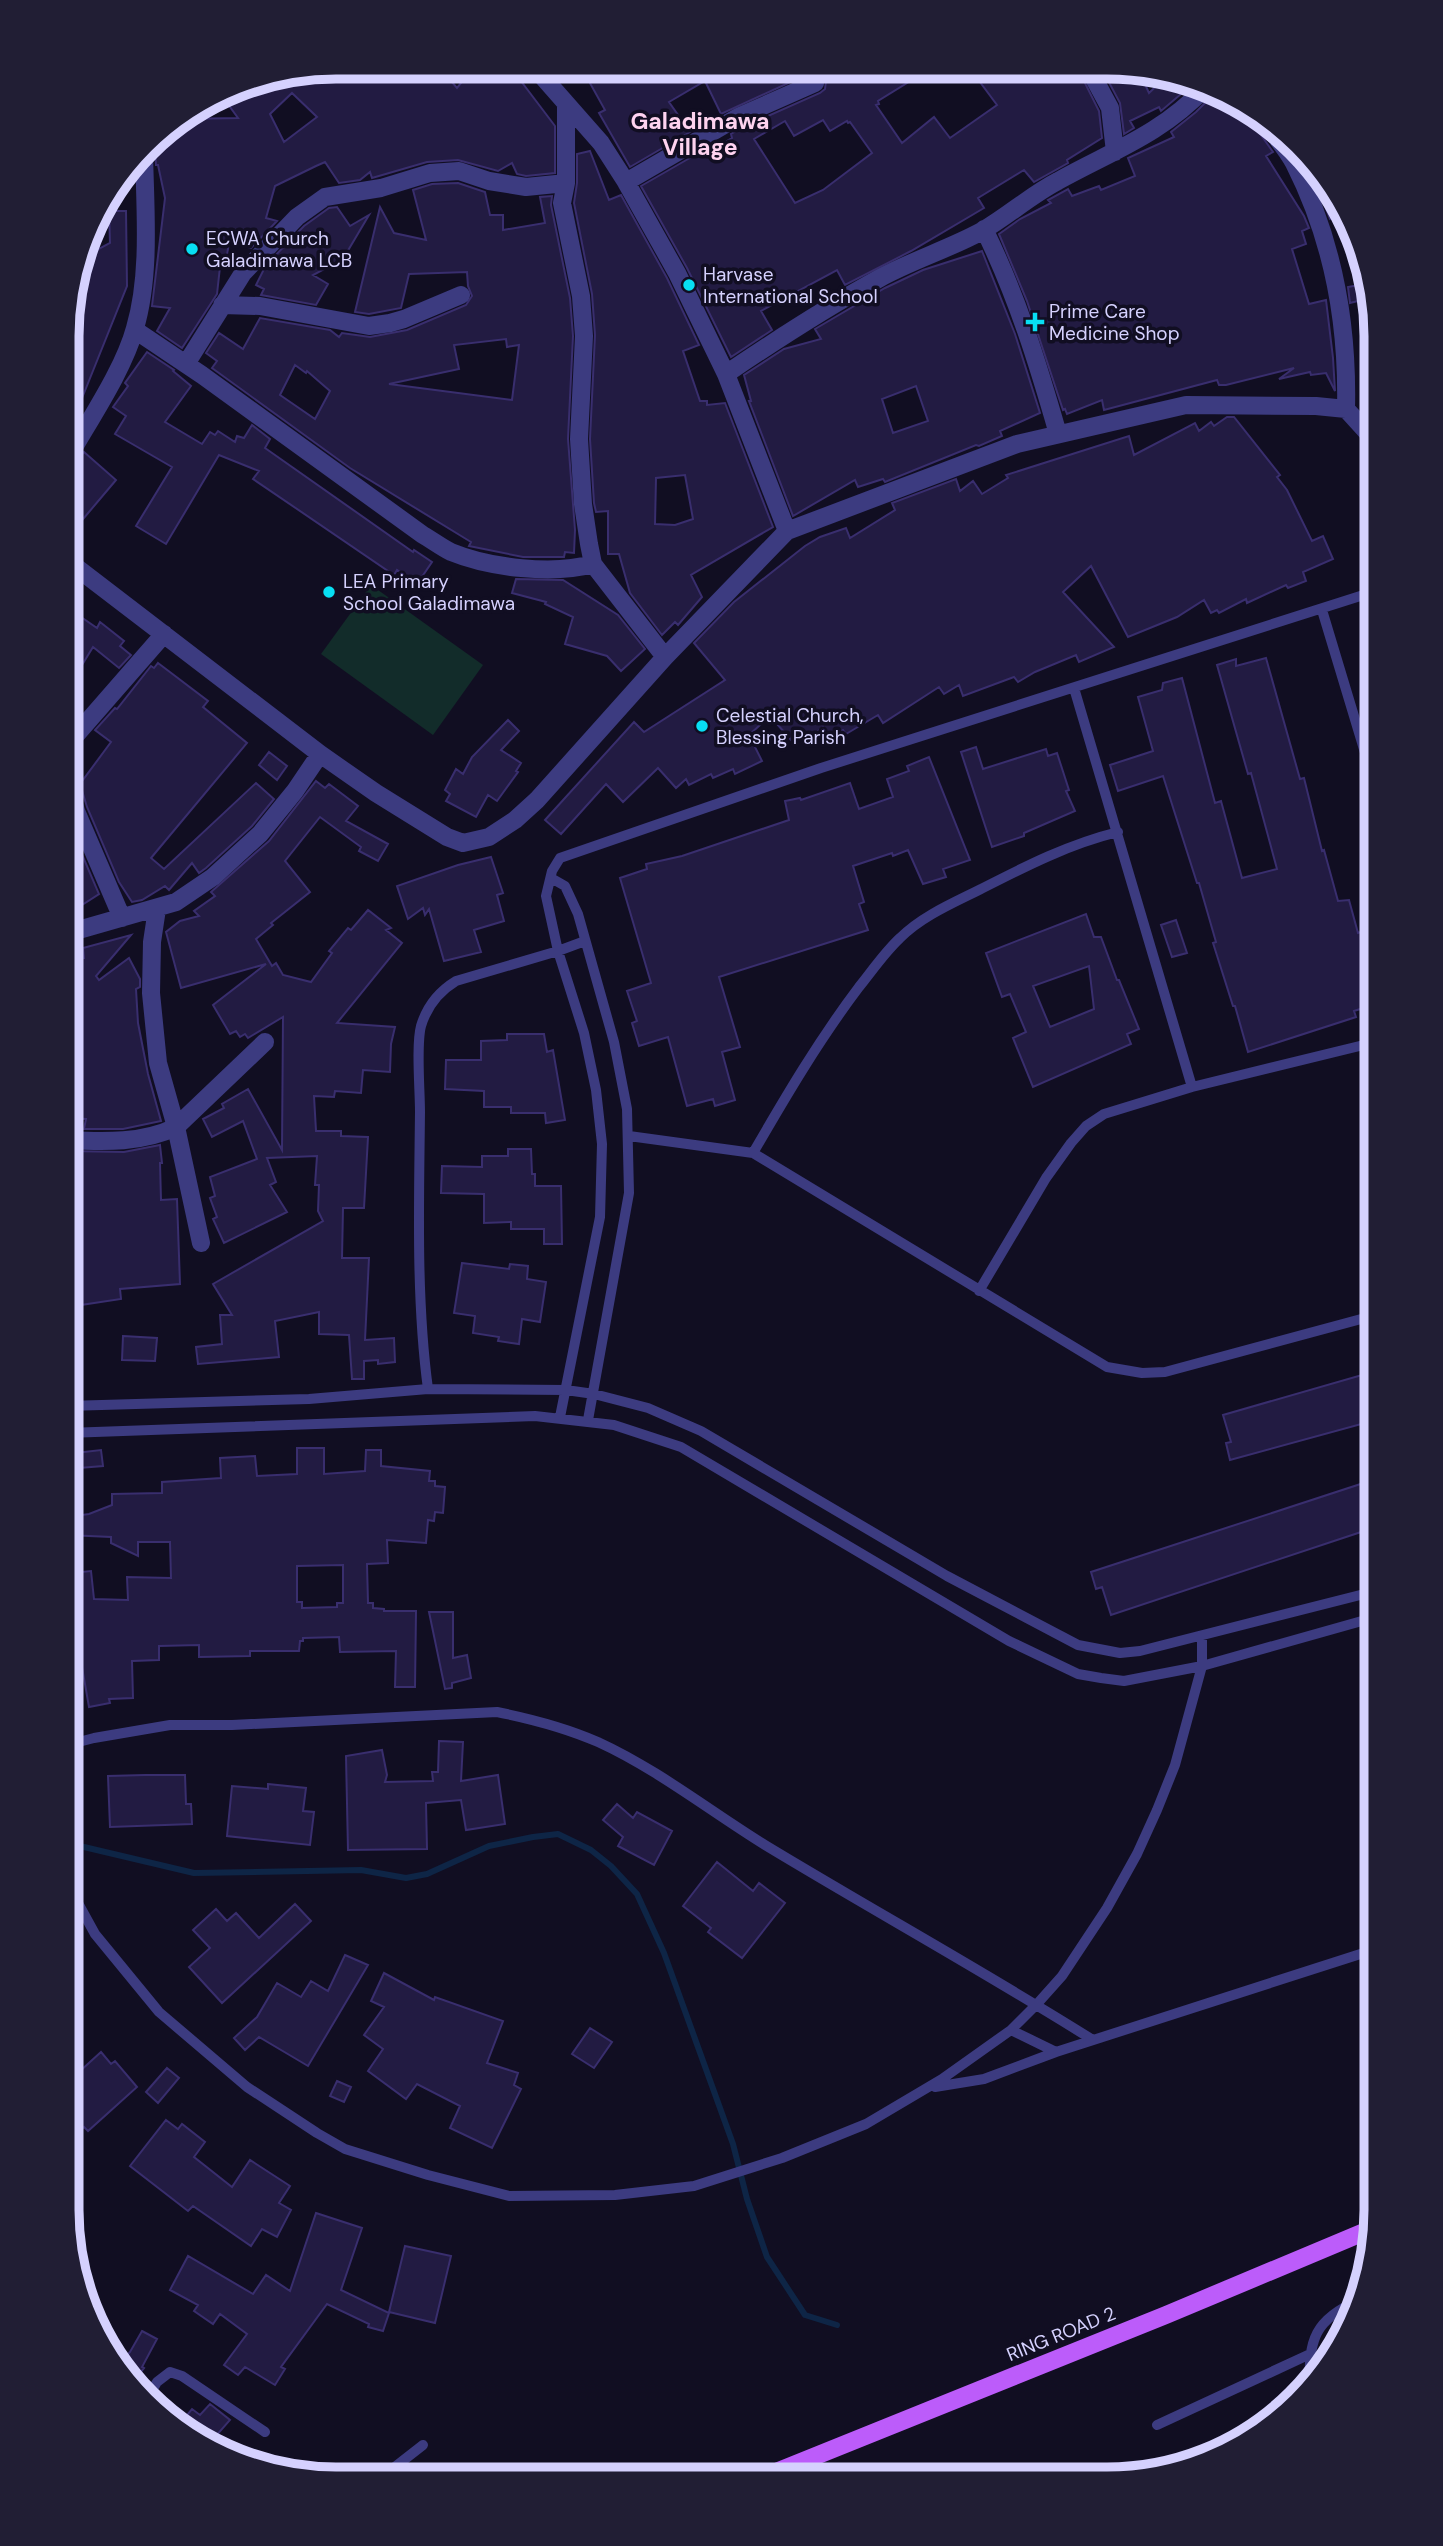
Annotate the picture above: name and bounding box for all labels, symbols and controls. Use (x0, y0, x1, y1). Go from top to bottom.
district label: Galadimawa Village (630, 106, 770, 162)
place label: ECWA Church Galadimawa LCB (206, 226, 352, 273)
marker: ECWA Church Galadimawa LCB (184, 241, 200, 257)
place label: Harvase International School (703, 262, 878, 309)
marker: Harvase International School (681, 277, 697, 293)
place label: Prime Care Medicine Shop (1049, 299, 1180, 346)
marker: Prime Care Medicine Shop (1027, 314, 1043, 330)
place label: LEA Primary School Galadimawa (343, 569, 515, 616)
marker: LEA Primary School Galadimawa (321, 584, 337, 600)
place label: Celestial Church, Blessing Parish (716, 703, 864, 750)
marker: Celestial Church, Blessing Parish (694, 718, 710, 734)
street label: RING ROAD 2 (1003, 2301, 1119, 2367)

